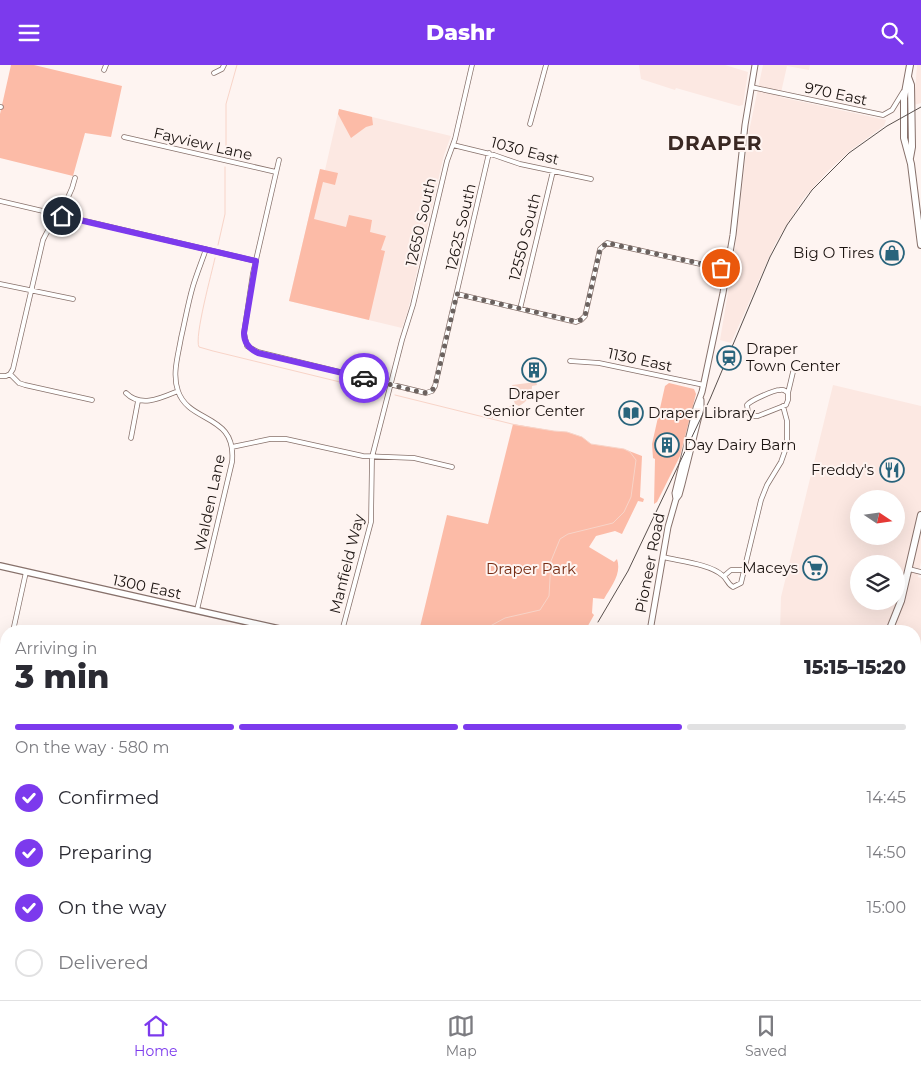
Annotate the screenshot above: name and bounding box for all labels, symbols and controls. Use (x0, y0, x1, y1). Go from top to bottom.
icon: menu (15, 19, 43, 47)
text: Dashr (426, 19, 495, 46)
icon: search (878, 19, 906, 47)
street label: 970 East (803, 78, 869, 109)
street label: Fayview Lane (152, 123, 254, 164)
district label: DRAPER (667, 131, 763, 155)
street label: 1030 East (489, 132, 561, 169)
street label: 12650 South (401, 176, 440, 268)
street label: 12625 South (441, 181, 480, 272)
street label: 12550 South (504, 191, 545, 283)
pin (41, 195, 83, 237)
icon: home (48, 202, 76, 230)
shop icon: Big O Tires (879, 240, 905, 266)
place label: Big O Tires (793, 243, 874, 262)
pin (700, 247, 742, 289)
icon: bag (707, 254, 735, 282)
place label: Draper Town Center (746, 339, 841, 375)
street label: 1130 East (606, 343, 674, 376)
station icon: Draper Town Center (716, 345, 742, 371)
courier (339, 353, 389, 403)
building icon: Draper Senior Center (521, 357, 547, 383)
icon: car (350, 364, 378, 392)
place label: Draper Senior Center (483, 384, 585, 420)
library icon: Draper Library (618, 400, 644, 426)
place label: Draper Library (648, 403, 756, 422)
building icon: Day Dairy Barn (654, 432, 680, 458)
place label: Day Dairy Barn (684, 435, 796, 454)
street label: Walden Lane (190, 453, 229, 553)
restaurant icon: Freddy's (879, 457, 905, 483)
place label: Freddy's (811, 460, 874, 479)
north arrow (850, 490, 905, 545)
map controls (850, 490, 905, 610)
street label: Manfield Way (325, 511, 368, 616)
street label: Pioneer Road (630, 511, 669, 615)
supermarket icon: Maceys (802, 555, 828, 581)
button: layers (850, 555, 905, 610)
place label: Maceys (742, 558, 798, 577)
park label: Draper Park (486, 559, 576, 578)
street label: 1300 East (111, 570, 183, 603)
text: Arriving in (15, 639, 97, 658)
text: 15:15–15:20 (804, 656, 906, 679)
text: 3 min (15, 657, 109, 696)
text: On the way · 580 m (15, 738, 170, 757)
icon: check (15, 784, 43, 812)
text: Confirmed (58, 786, 159, 809)
text: 14:45 (867, 788, 906, 807)
icon: check (15, 839, 43, 867)
text: Preparing (58, 841, 153, 864)
text: 14:50 (867, 843, 906, 862)
icon: check (15, 894, 43, 922)
text: On the way (58, 896, 166, 919)
text: 15:00 (867, 898, 906, 917)
text: Delivered (58, 951, 149, 974)
tab: Home (134, 1012, 178, 1060)
tab: Map (446, 1012, 477, 1060)
tab: Saved (745, 1012, 787, 1060)

